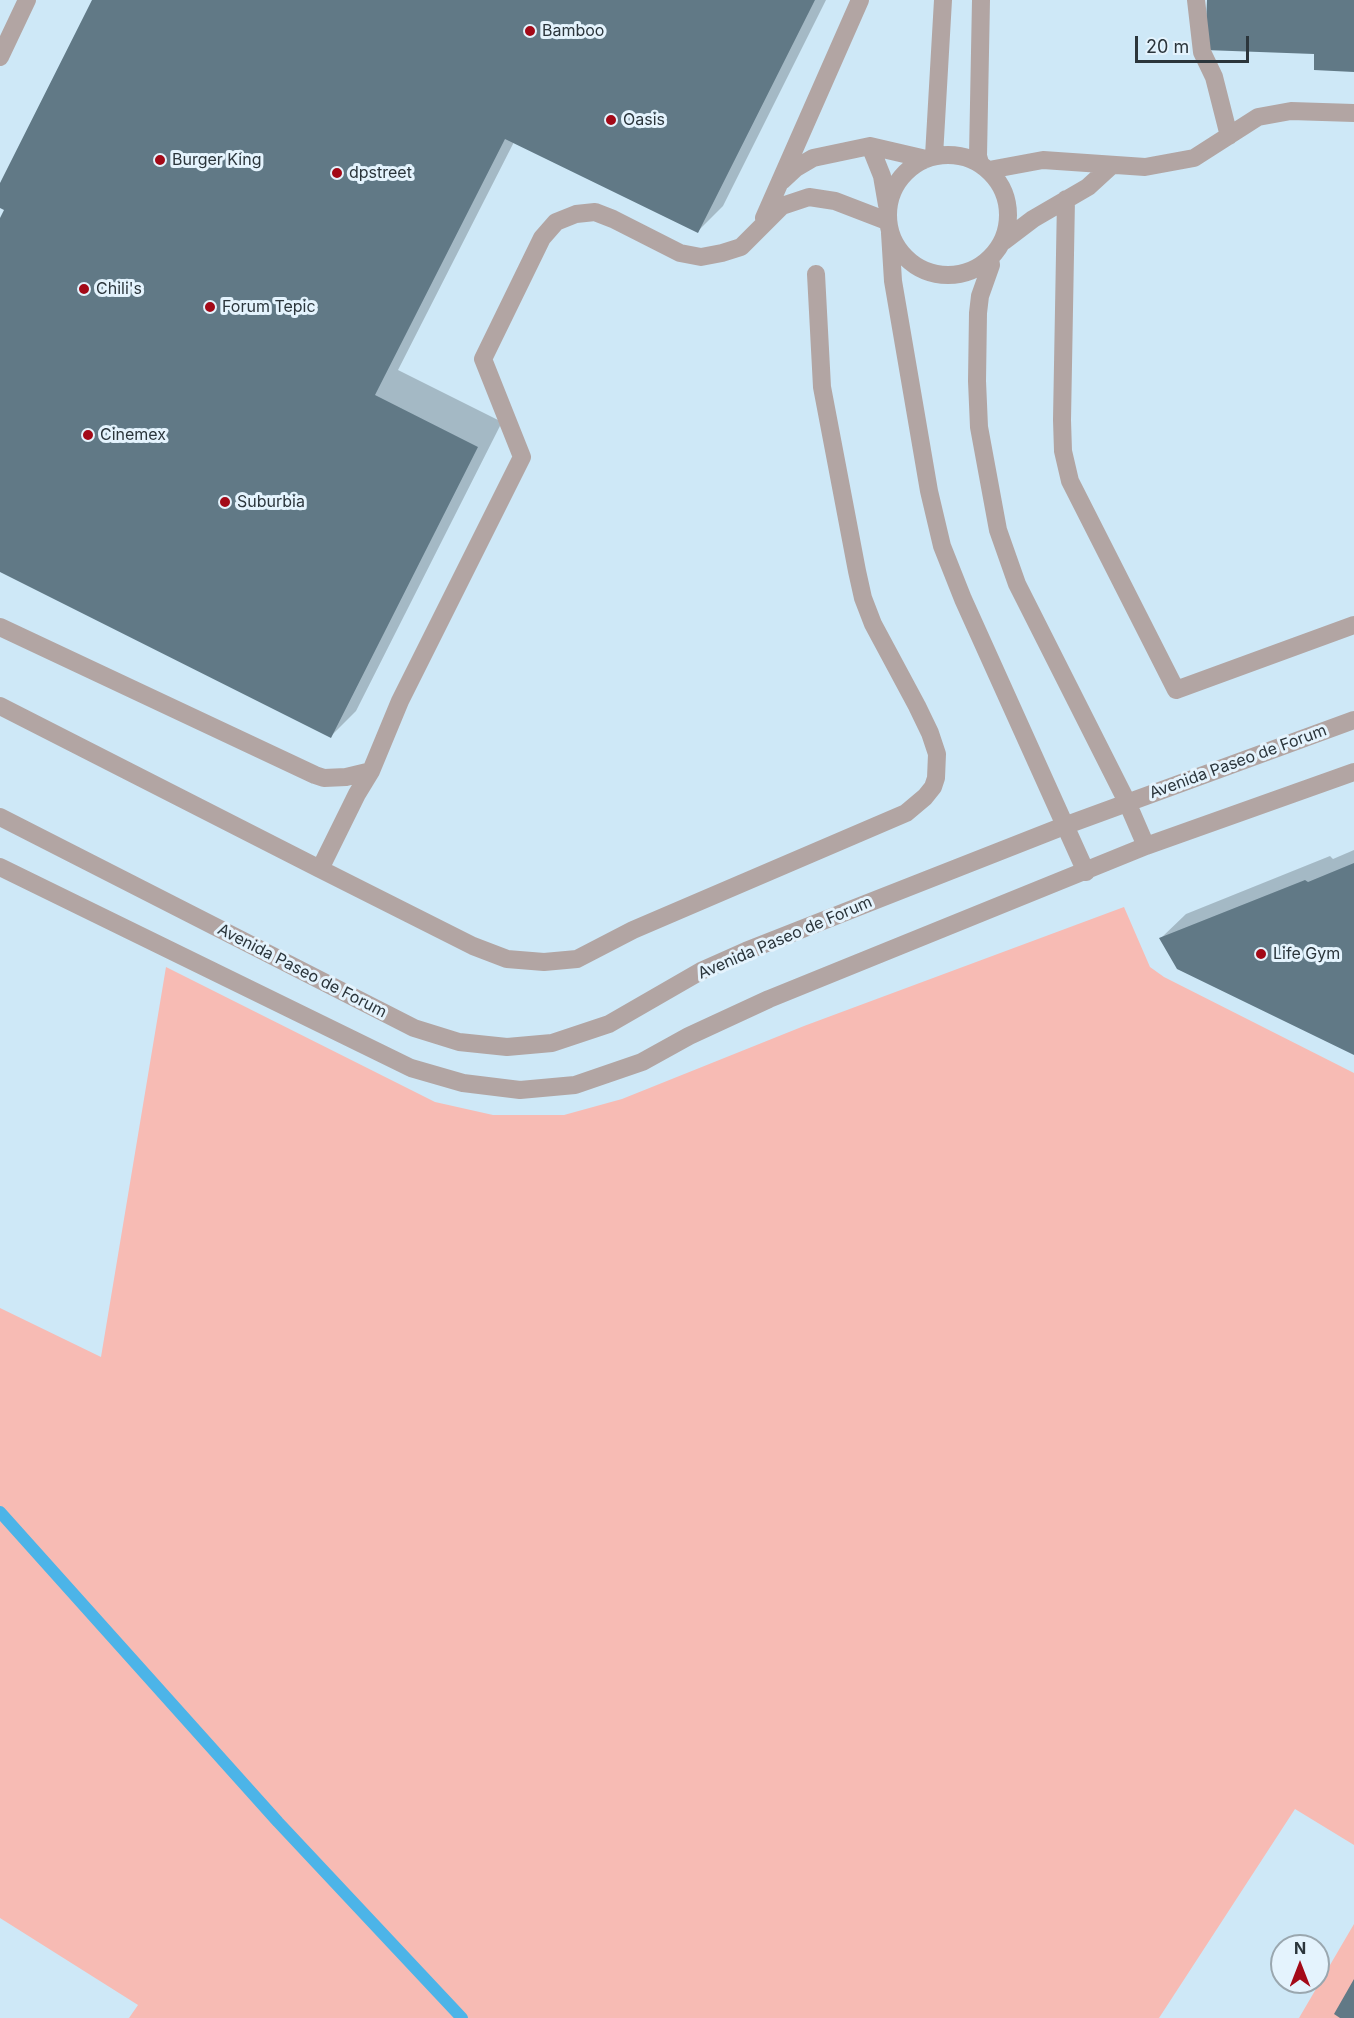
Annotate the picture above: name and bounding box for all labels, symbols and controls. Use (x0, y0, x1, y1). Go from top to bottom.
place label: Bamboo (542, 21, 604, 41)
marker: Bamboo (523, 24, 537, 38)
scale bar (1138, 24, 1252, 62)
text: 20 m (1146, 36, 1189, 57)
place label: Oasis (623, 110, 665, 130)
marker: Oasis (604, 113, 618, 127)
place label: Burger King (172, 150, 261, 170)
marker: Burger King (153, 153, 167, 167)
place label: dpstreet (349, 163, 412, 183)
marker: dpstreet (330, 166, 344, 180)
place label: Chili's (96, 279, 142, 299)
marker: Chili's (77, 282, 91, 296)
place label: Forum Tepic (222, 297, 316, 317)
marker: Forum Tepic (203, 300, 217, 314)
place label: Cinemex (100, 425, 166, 445)
marker: Cinemex (81, 428, 95, 442)
place label: Suburbia (237, 492, 305, 512)
marker: Suburbia (218, 495, 232, 509)
street label: Avenida Paseo de Forum (1147, 721, 1329, 803)
street label: Avenida Paseo de Forum (695, 893, 875, 983)
street label: Avenida Paseo de Forum (214, 920, 390, 1022)
place label: Life Gym (1273, 944, 1340, 964)
marker: Life Gym (1254, 947, 1268, 961)
north arrow (1270, 1934, 1330, 1994)
text: N (1294, 1938, 1306, 1958)

